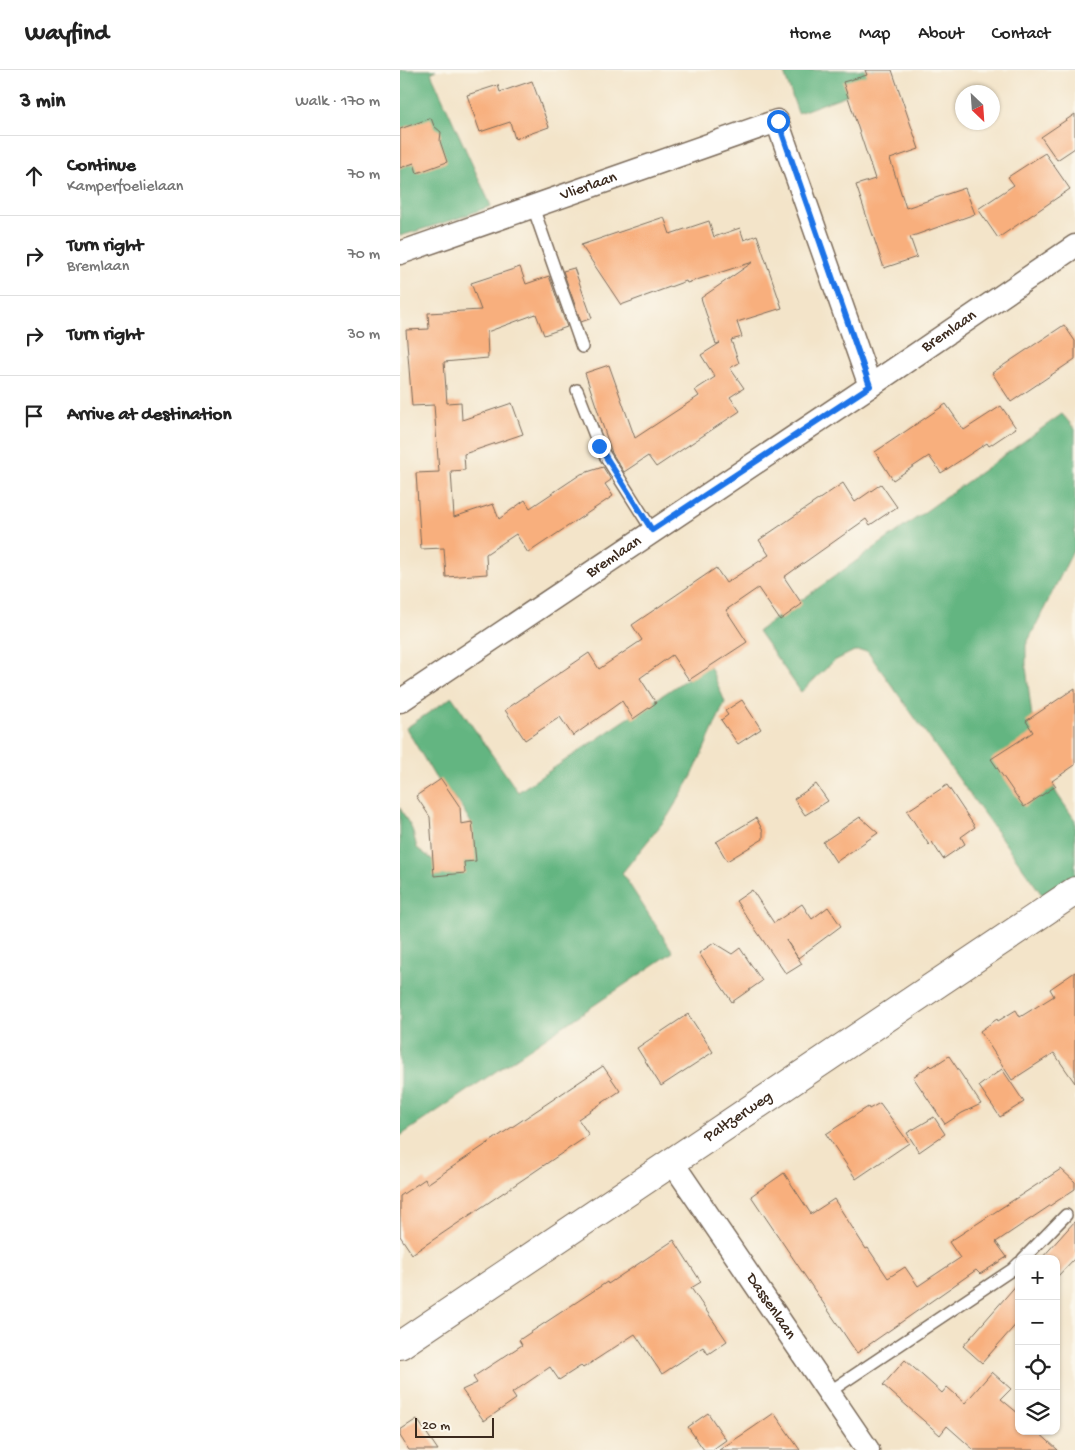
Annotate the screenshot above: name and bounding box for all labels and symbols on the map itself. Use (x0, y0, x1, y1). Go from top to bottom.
north arrow (955, 85, 1000, 130)
route start (767, 110, 790, 133)
street label: Vlierlaan (557, 168, 620, 206)
street label: Bremlaan (917, 306, 981, 358)
route end (588, 435, 611, 458)
street label: Bremlaan (582, 532, 646, 583)
street label: Paltzerweg (700, 1087, 776, 1148)
street label: Dassenlaan (741, 1269, 800, 1344)
scale bar (415, 1415, 494, 1438)

